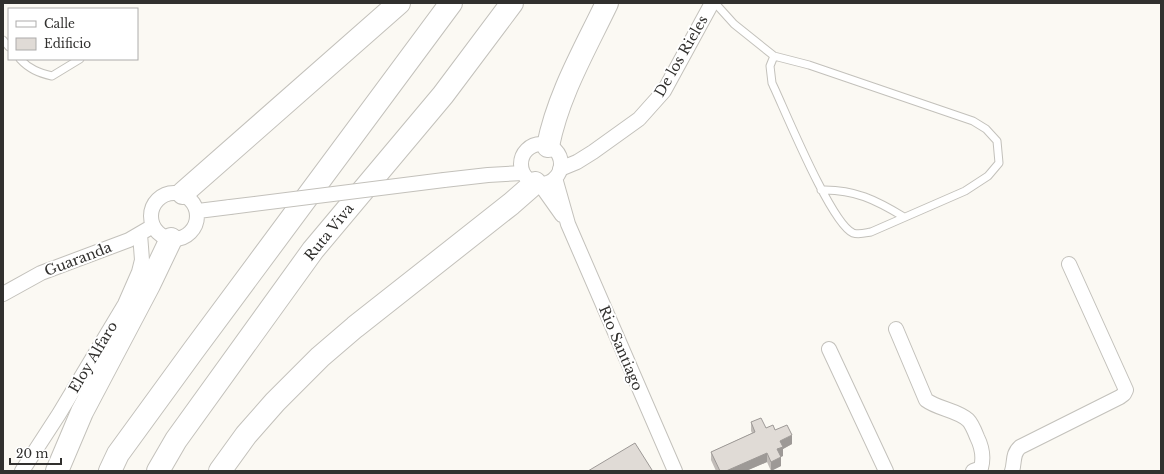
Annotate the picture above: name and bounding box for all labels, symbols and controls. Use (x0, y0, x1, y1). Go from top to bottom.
legend (8, 8, 138, 60)
street label: De los Rieles (650, 12, 712, 100)
text: Calle (44, 16, 75, 31)
text: Edificio (44, 36, 91, 51)
street label: Ruta Viva (300, 200, 358, 264)
street label: Guaranda (42, 238, 114, 280)
street label: Rio Santiago (595, 303, 647, 393)
street label: Eloy Alfaro (65, 318, 121, 396)
scale bar (10, 440, 61, 466)
text: 20 m (16, 446, 48, 461)

